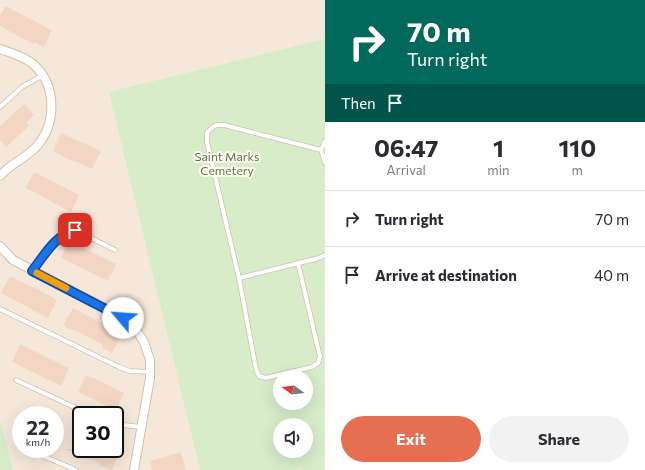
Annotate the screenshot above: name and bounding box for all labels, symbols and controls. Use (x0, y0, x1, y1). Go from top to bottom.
text: 70 m (407, 14, 471, 48)
icon: right (341, 16, 393, 68)
text: Turn right (407, 48, 487, 70)
icon: arrive (384, 92, 406, 114)
text: Then (341, 94, 376, 112)
text: 06:47 (374, 133, 438, 162)
text: 1 (493, 133, 504, 162)
text: 110 (558, 133, 596, 162)
park label: Saint Marks Cemetery (195, 149, 259, 177)
text: Arrival (387, 162, 426, 178)
text: min (487, 162, 510, 178)
text: m (572, 162, 583, 178)
icon: right (341, 208, 363, 230)
text: Turn right (375, 210, 444, 228)
text: 70 m (595, 210, 629, 228)
pin (58, 213, 92, 247)
icon: arrive (64, 219, 86, 241)
icon: arrive (341, 264, 363, 286)
text: Arrive at destination (375, 266, 517, 284)
text: 40 m (594, 266, 629, 284)
position arrow (102, 297, 144, 339)
north arrow (273, 370, 313, 410)
map controls (273, 370, 313, 458)
speed limit sign: 30 (72, 406, 124, 458)
text: 22 (27, 415, 49, 439)
button: Exit (341, 416, 481, 462)
button: Share (489, 416, 629, 462)
button: sound (273, 418, 313, 458)
text: km/h (26, 436, 50, 448)

